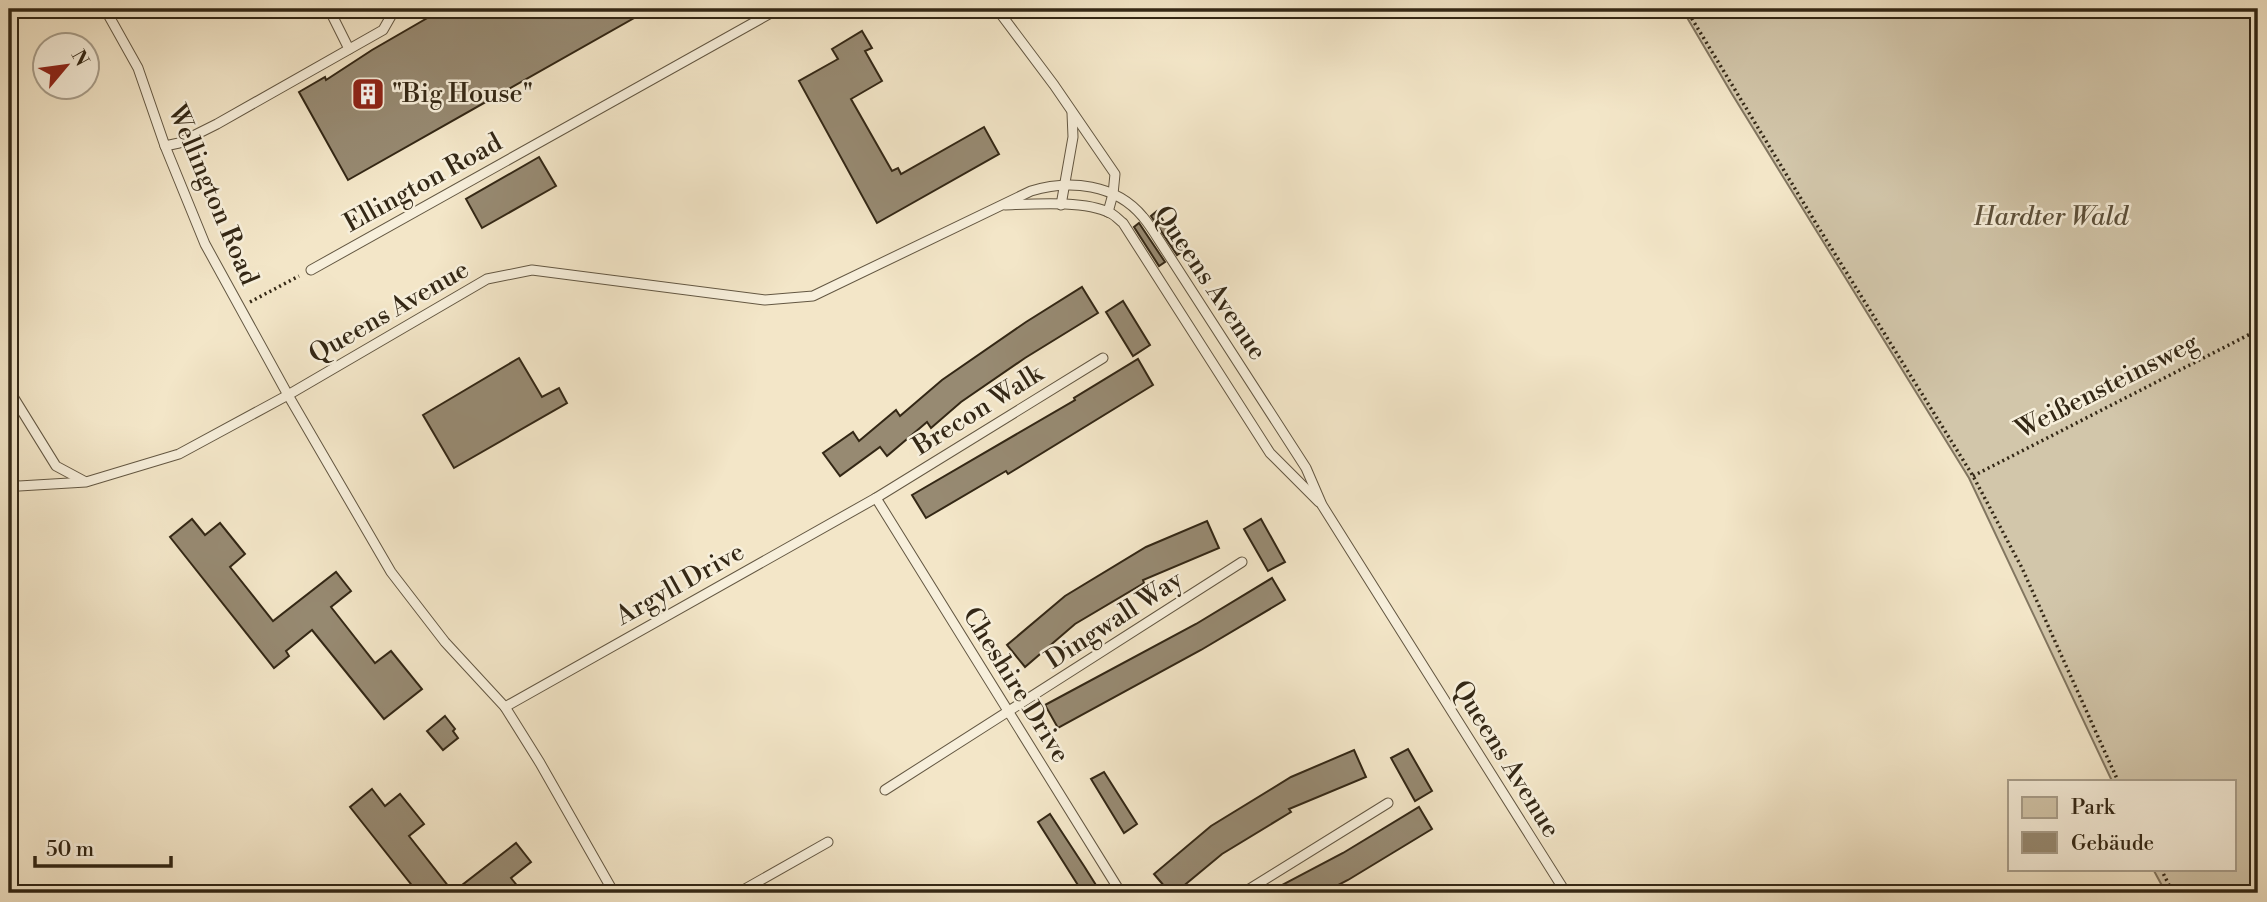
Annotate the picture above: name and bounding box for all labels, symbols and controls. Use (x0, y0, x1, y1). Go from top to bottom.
north arrow (32, 32, 102, 102)
text: N (66, 46, 94, 71)
building icon: "Big House" (349, 75, 387, 113)
place label: "Big House" (392, 78, 533, 110)
street label: Wellington Road (160, 99, 265, 290)
street label: Ellington Road (338, 126, 508, 240)
street label: Queens Avenue (1147, 200, 1273, 366)
park label: Hardter Wald (1973, 201, 2130, 233)
street label: Queens Avenue (303, 253, 475, 371)
street label: Weißensteinsweg (2009, 326, 2204, 446)
street label: Brecon Walk (906, 357, 1050, 463)
street label: Argyll Drive (609, 536, 750, 633)
street label: Dingwall Way (1039, 564, 1189, 676)
street label: Cheshire Drive (955, 601, 1077, 769)
street label: Queens Avenue (1445, 674, 1567, 844)
legend (2008, 780, 2236, 870)
text: Park (2071, 795, 2116, 821)
scale bar (35, 825, 172, 869)
text: Gebäude (2071, 831, 2154, 857)
text: 50 m (46, 837, 94, 863)

